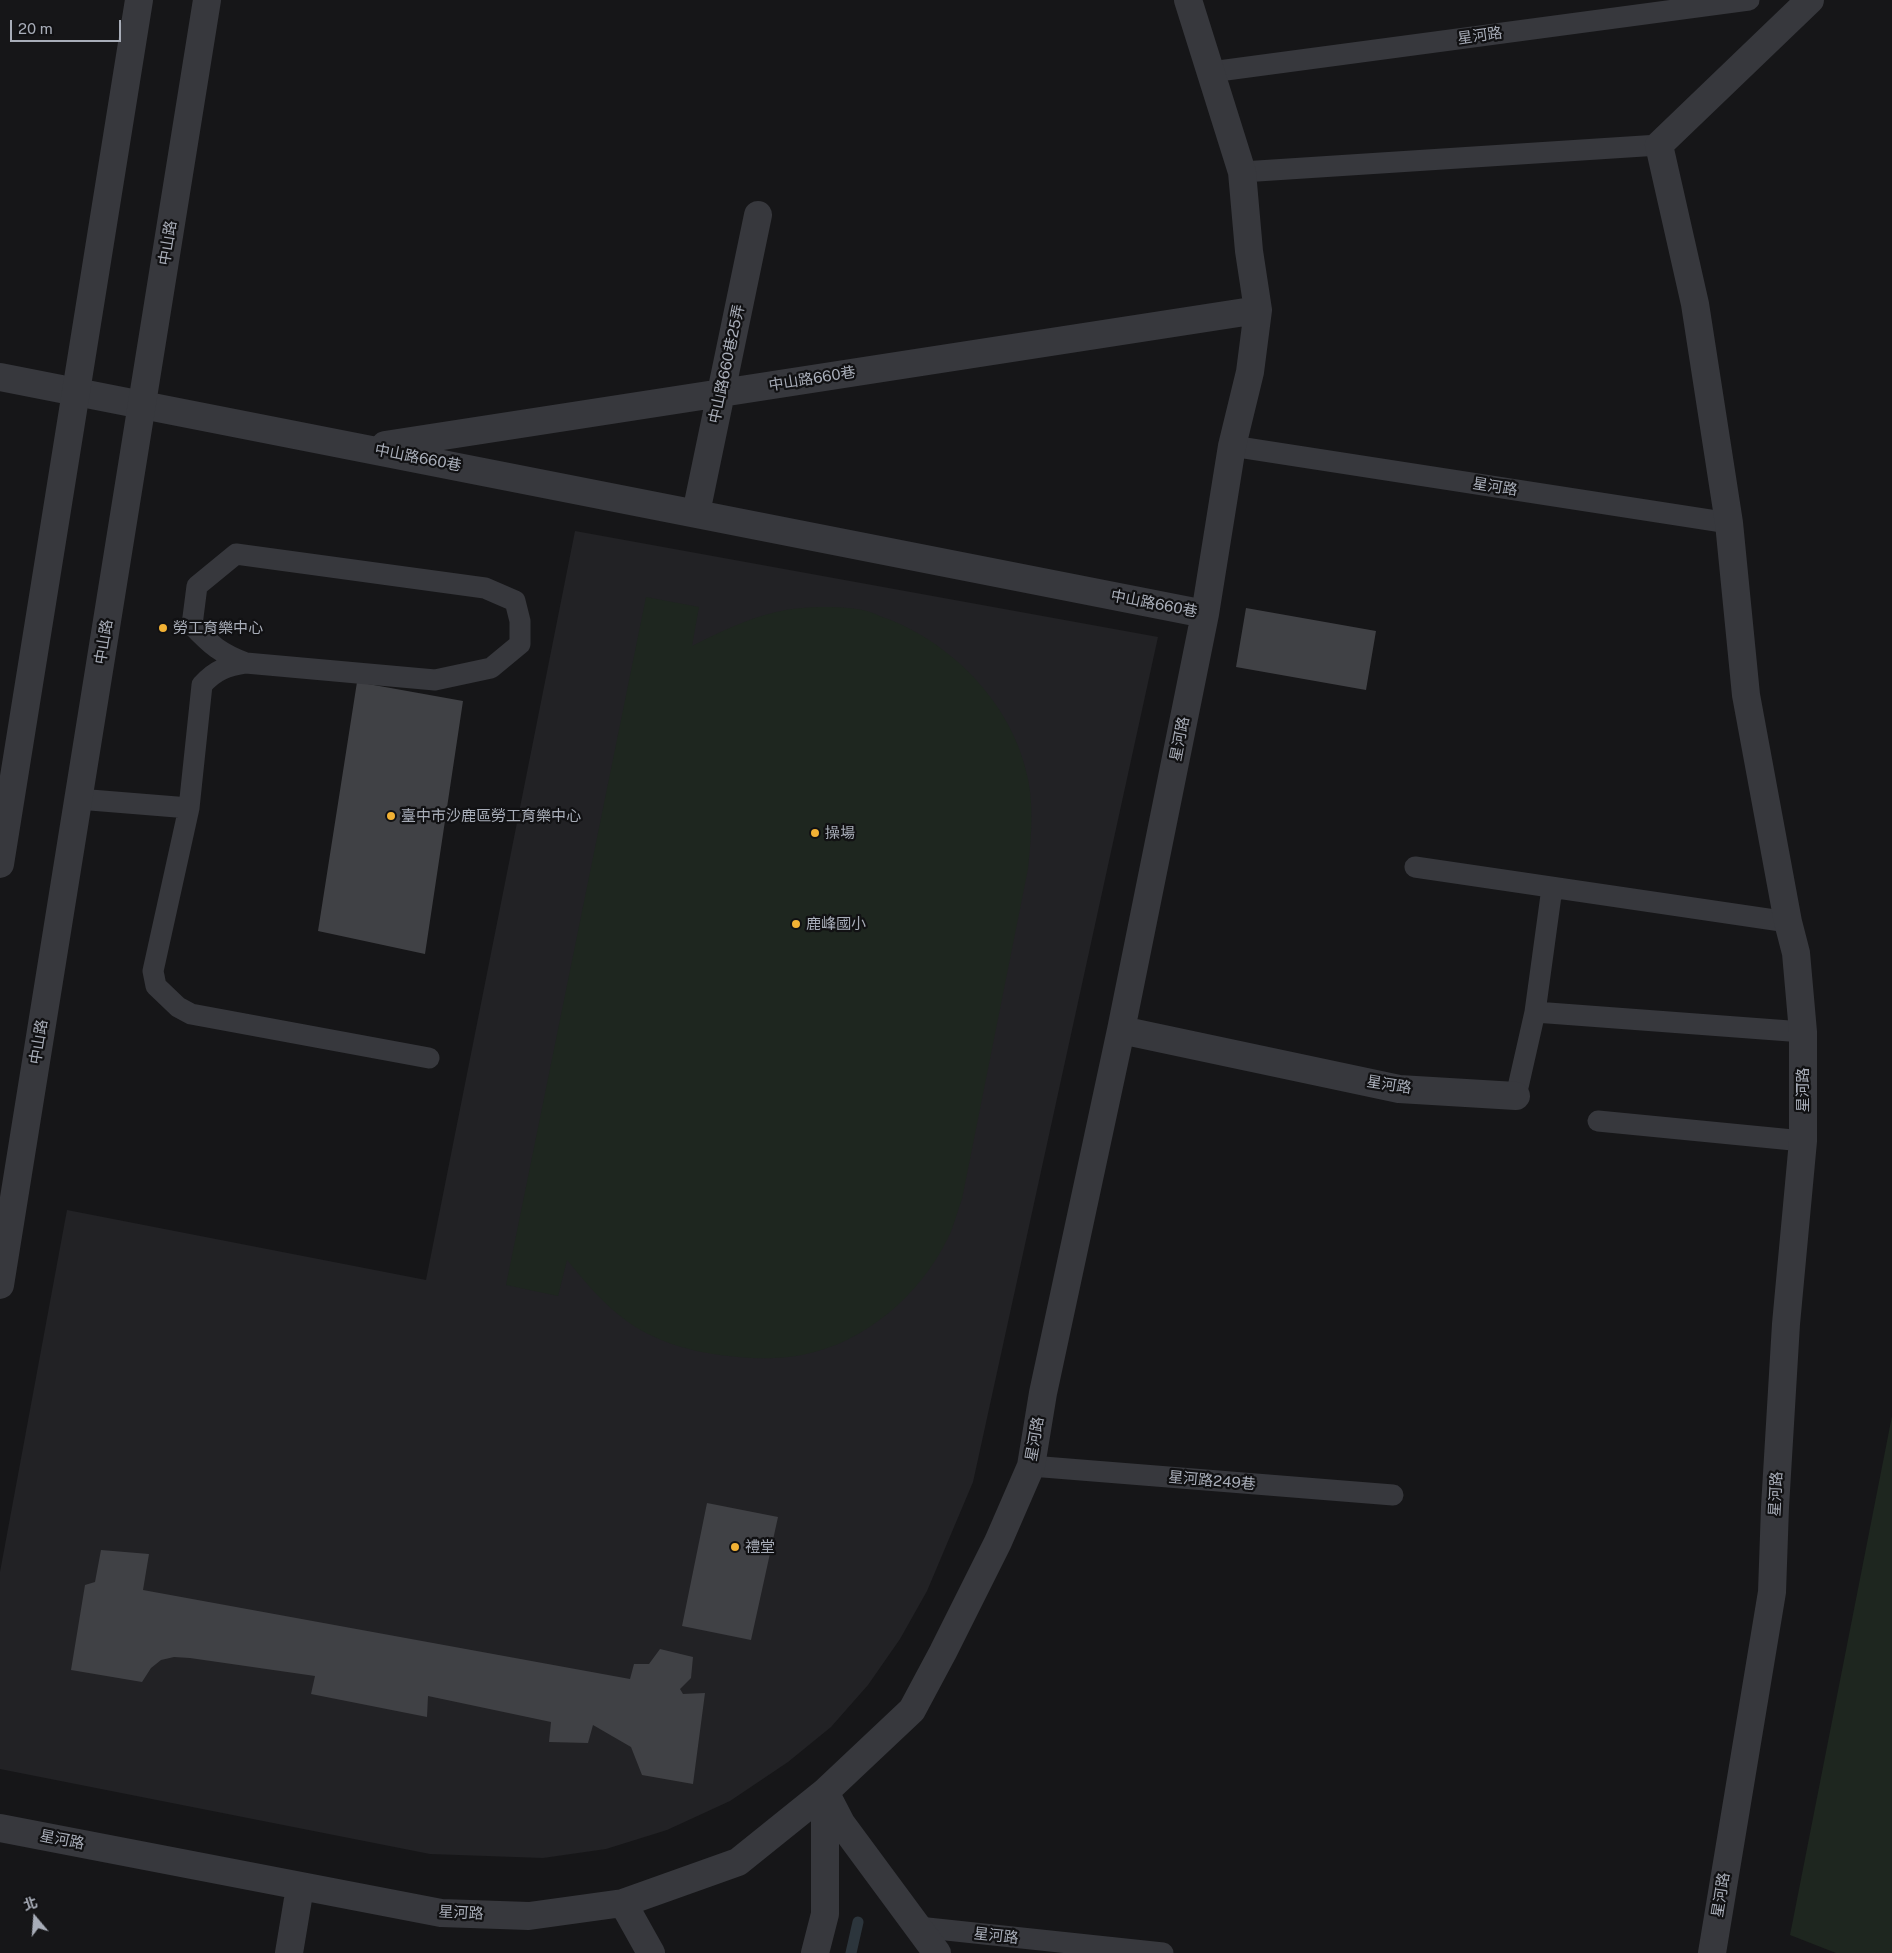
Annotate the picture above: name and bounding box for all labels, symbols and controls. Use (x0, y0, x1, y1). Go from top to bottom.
scale bar (12, 10, 124, 42)
text: 20 m (18, 20, 53, 37)
street label: 星河路 (1456, 24, 1504, 48)
street label: 中山路 (156, 219, 180, 267)
street label: 中山路660巷25弄 (706, 303, 748, 425)
street label: 中山路660巷 (767, 363, 857, 395)
street label: 中山路660巷 (373, 441, 463, 475)
street label: 星河路 (1471, 475, 1519, 499)
street label: 中山路660巷 (1109, 587, 1199, 621)
street label: 中山路 (92, 618, 116, 666)
place label: 勞工育樂中心 (173, 619, 263, 637)
marker: 勞工育樂中心 (157, 622, 169, 634)
street label: 星河路 (1167, 715, 1193, 763)
place label: 臺中市沙鹿區勞工育樂中心 (401, 807, 581, 825)
marker: 臺中市沙鹿區勞工育樂中心 (385, 810, 397, 822)
place label: 操場 (825, 824, 855, 842)
marker: 操場 (809, 827, 821, 839)
place label: 鹿峰國小 (806, 915, 866, 933)
marker: 鹿峰國小 (790, 918, 802, 930)
street label: 中山路 (27, 1018, 51, 1066)
street label: 星河路 (1794, 1068, 1812, 1112)
street label: 星河路 (1365, 1073, 1413, 1097)
street label: 星河路 (1022, 1415, 1048, 1463)
street label: 星河路249巷 (1168, 1468, 1256, 1494)
street label: 星河路 (1766, 1471, 1786, 1517)
place label: 禮堂 (745, 1538, 775, 1556)
marker: 禮堂 (729, 1541, 741, 1553)
street label: 星河路 (38, 1827, 86, 1853)
street label: 星河路 (1709, 1871, 1733, 1919)
north arrow (10, 1893, 60, 1943)
text: 北 (21, 1894, 39, 1914)
street label: 星河路 (438, 1903, 484, 1923)
street label: 星河路 (973, 1925, 1019, 1947)

